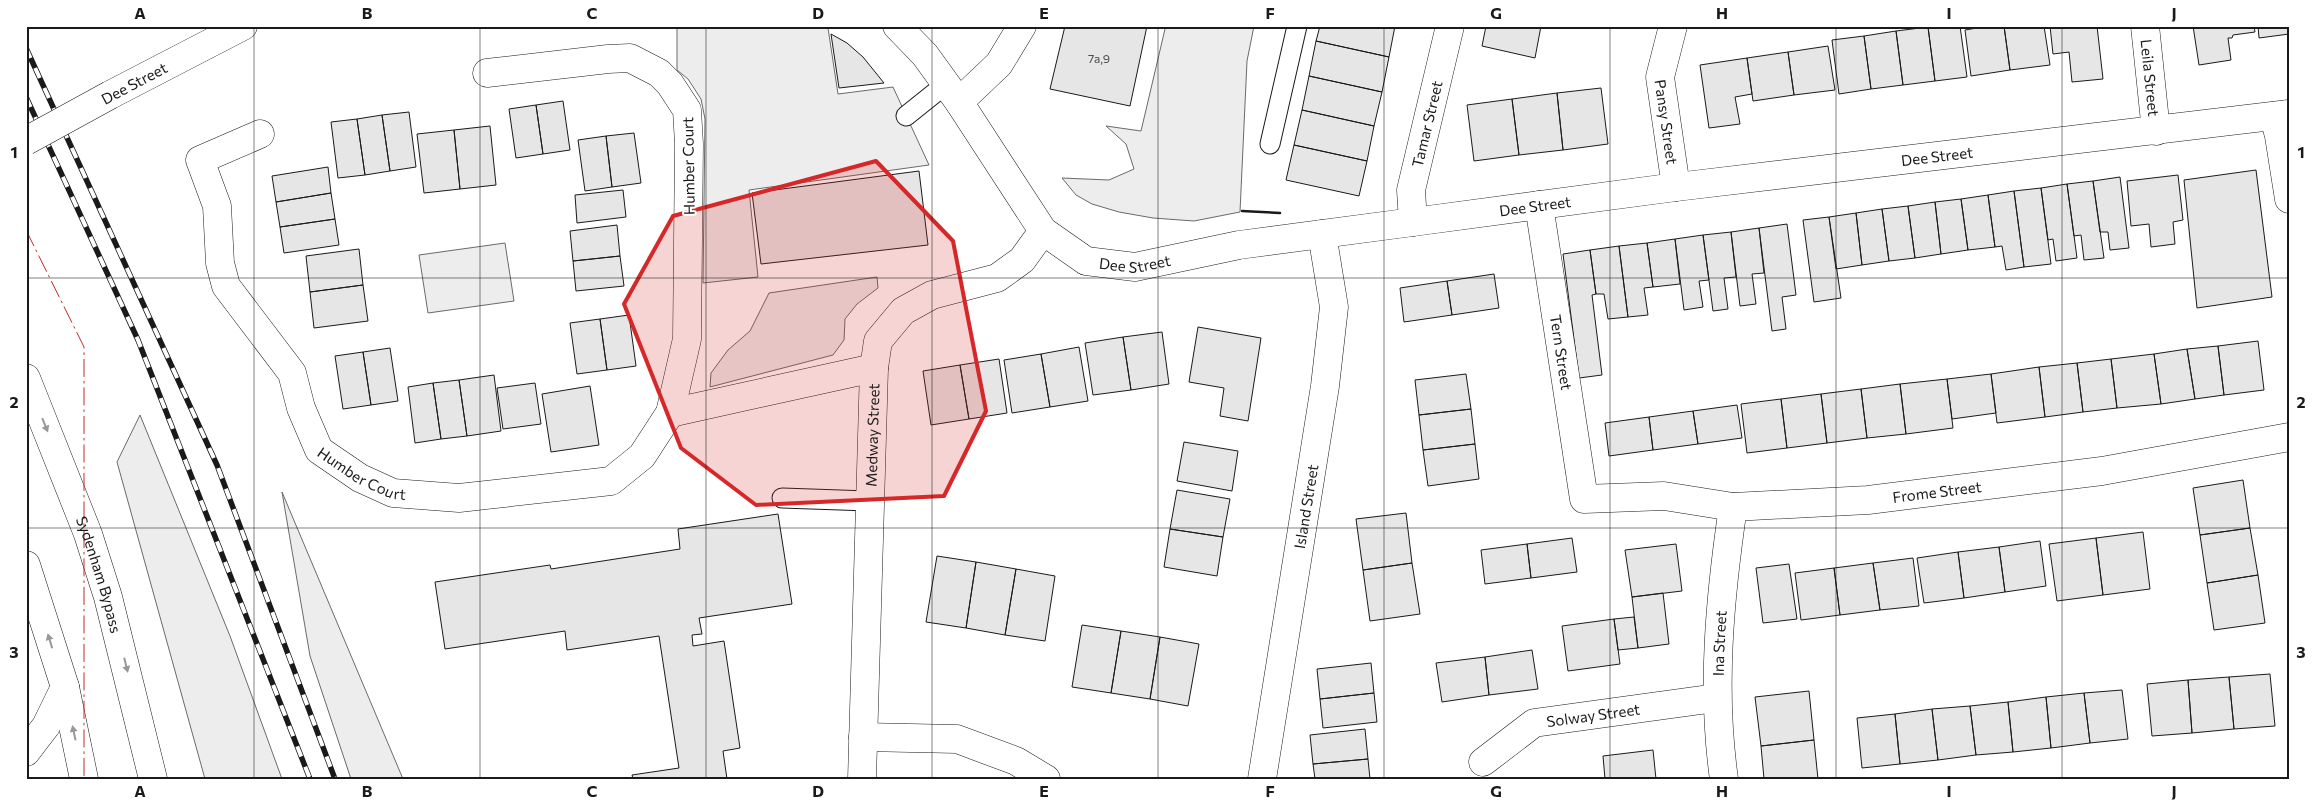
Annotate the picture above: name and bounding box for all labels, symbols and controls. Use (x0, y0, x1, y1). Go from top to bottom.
text: A (134, 3, 146, 22)
text: B (362, 3, 373, 22)
text: C (587, 3, 598, 22)
text: D (812, 3, 824, 22)
text: E (1039, 3, 1049, 22)
text: F (1265, 3, 1275, 22)
text: G (1490, 3, 1502, 22)
text: H (1716, 3, 1728, 22)
text: I (1946, 3, 1952, 22)
text: J (2171, 3, 2177, 22)
street label: Leila Street (2137, 38, 2163, 117)
house number: 7a,9 (1088, 51, 1110, 65)
street label: Dee Street (98, 58, 170, 108)
street label: Pansy Street (1651, 78, 1682, 166)
street label: Tamar Street (1408, 79, 1446, 169)
street label: Humber Court (678, 117, 698, 215)
text: 1 (10, 142, 18, 161)
text: 1 (2297, 142, 2305, 161)
street label: Dee Street (1900, 143, 1974, 169)
street label: Dee Street (1498, 192, 1572, 219)
street label: Dee Street (1098, 251, 1172, 276)
street label: Tern Street (1547, 313, 1576, 391)
street label: Medway Street (862, 383, 883, 487)
text: 2 (9, 392, 19, 411)
text: 2 (2296, 392, 2306, 411)
one-way arrow (41, 418, 49, 433)
street label: Humber Court (314, 443, 407, 503)
street label: Island Street (1290, 463, 1321, 550)
street label: Frome Street (1891, 477, 1982, 506)
street label: Sydenham Bypass (73, 513, 126, 635)
street label: Ina Street (1709, 610, 1730, 676)
one-way arrow (46, 633, 54, 648)
text: 3 (9, 642, 19, 661)
text: 3 (2296, 642, 2306, 661)
one-way arrow (122, 658, 130, 673)
street label: Solway Street (1545, 700, 1641, 730)
one-way arrow (70, 725, 78, 741)
text: A (134, 781, 146, 800)
text: B (362, 781, 373, 800)
text: C (587, 781, 598, 800)
text: D (812, 781, 824, 800)
text: E (1039, 781, 1049, 800)
text: F (1265, 781, 1275, 800)
text: G (1490, 781, 1502, 800)
text: H (1716, 781, 1728, 800)
text: I (1946, 781, 1952, 800)
text: J (2171, 781, 2177, 800)

